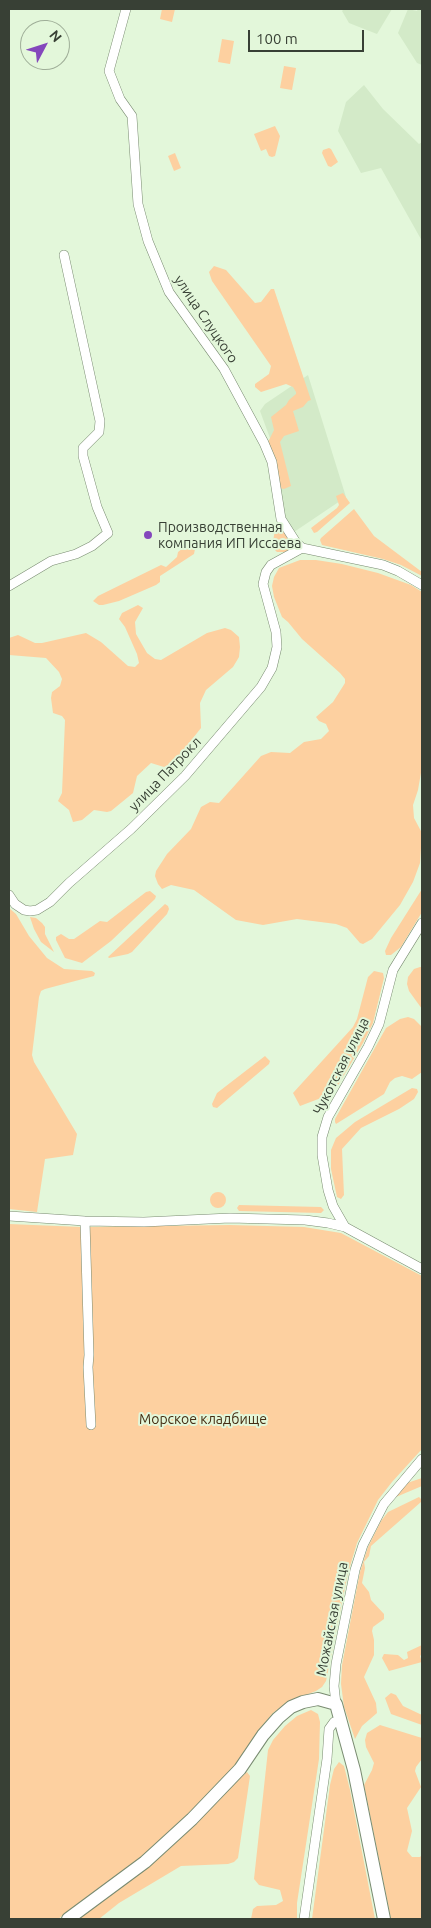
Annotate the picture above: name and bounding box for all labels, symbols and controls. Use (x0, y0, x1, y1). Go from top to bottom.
north arrow (20, 20, 70, 70)
scale bar (251, 20, 367, 52)
text: N (46, 27, 65, 45)
text: 100 m (256, 30, 298, 47)
street label: улица Слуцкого (170, 272, 242, 366)
place label: Производственная компания ИП Иссаева (158, 519, 301, 552)
marker: Производственная компания ИП Иссаева (142, 529, 154, 541)
street label: улица Патрокл (125, 733, 205, 815)
street label: Чукотская улица (309, 1015, 373, 1117)
park label: Морское кладбище (139, 1411, 267, 1427)
street label: Можайская улица (313, 1560, 351, 1678)

